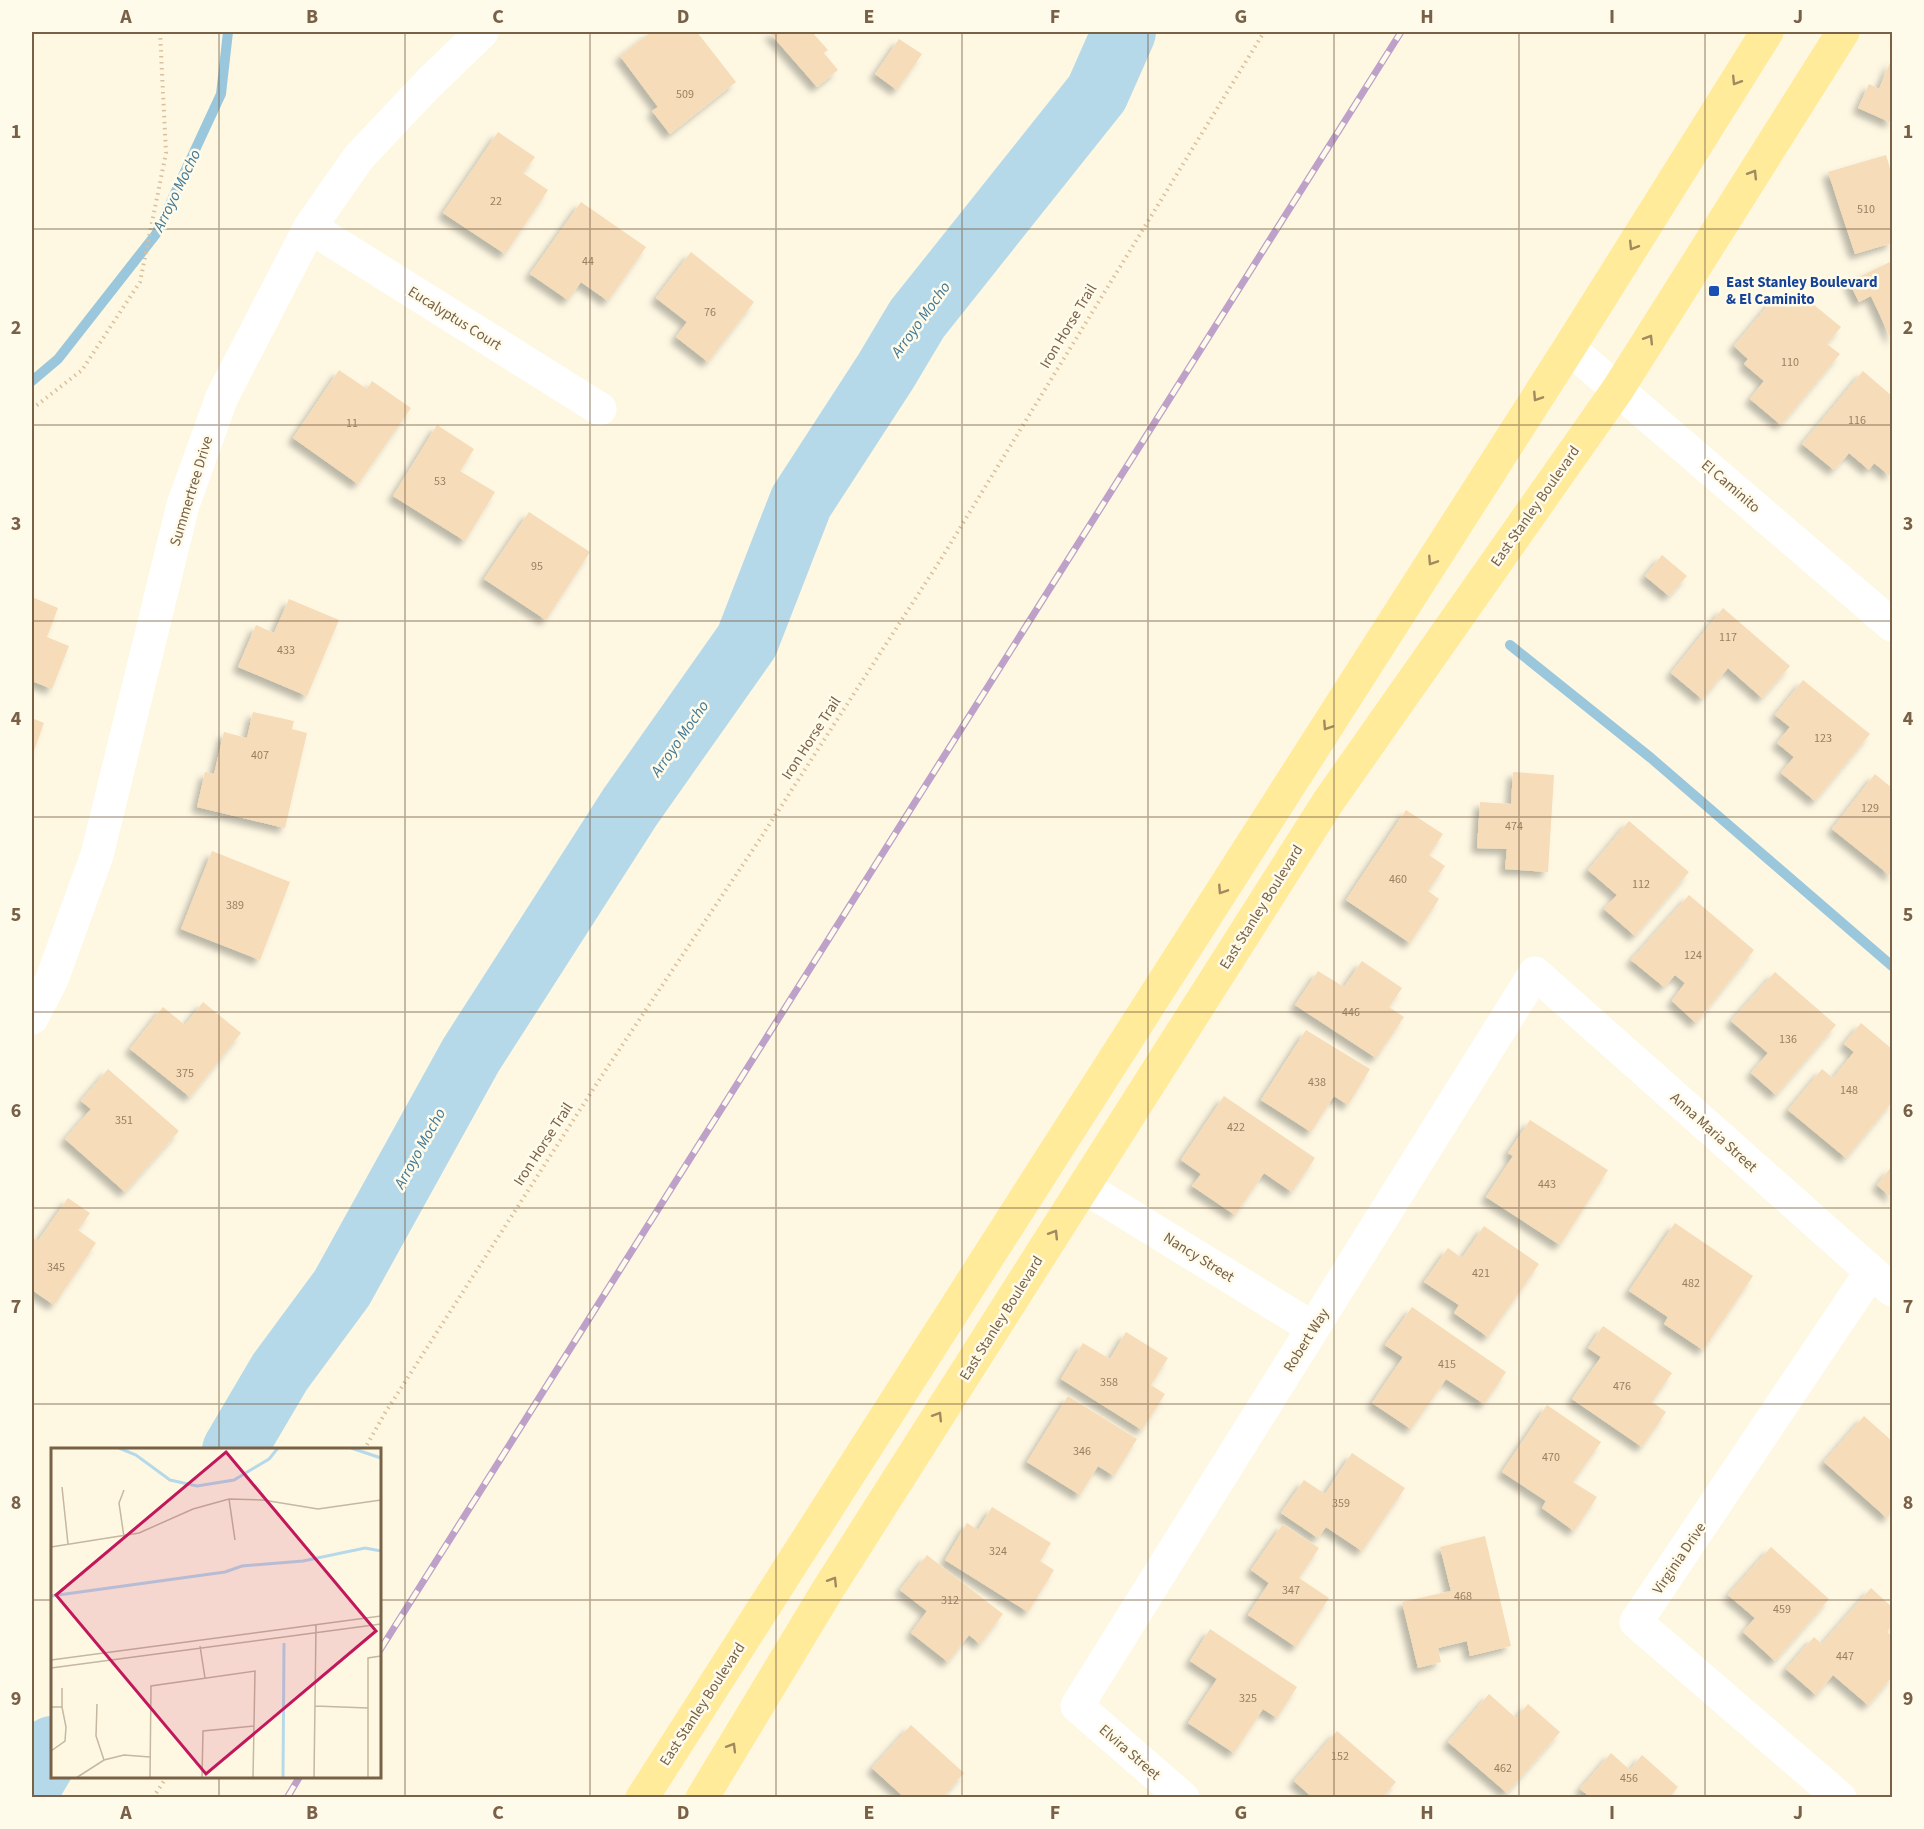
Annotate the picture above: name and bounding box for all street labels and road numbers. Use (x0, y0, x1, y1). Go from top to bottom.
street label: Iron Horse Trail (1035, 280, 1102, 373)
street label: Eucalyptus Court (404, 281, 506, 356)
street label: Summertree Drive (165, 433, 218, 549)
street label: East Stanley Boulevard (1486, 442, 1585, 571)
street label: El Caminito (1697, 455, 1765, 518)
street label: Iron Horse Trail (777, 692, 846, 784)
street label: East Stanley Boulevard (1215, 841, 1308, 974)
street label: Anna Maria Street (1666, 1088, 1762, 1177)
street label: Iron Horse Trail (509, 1098, 578, 1190)
street label: Nancy Street (1159, 1227, 1238, 1288)
street label: East Stanley Boulevard (955, 1252, 1048, 1385)
street label: Robert Way (1279, 1304, 1334, 1376)
street label: Virginia Drive (1648, 1518, 1711, 1598)
street label: East Stanley Boulevard (655, 1639, 750, 1770)
street label: Elvira Street (1094, 1720, 1165, 1785)

